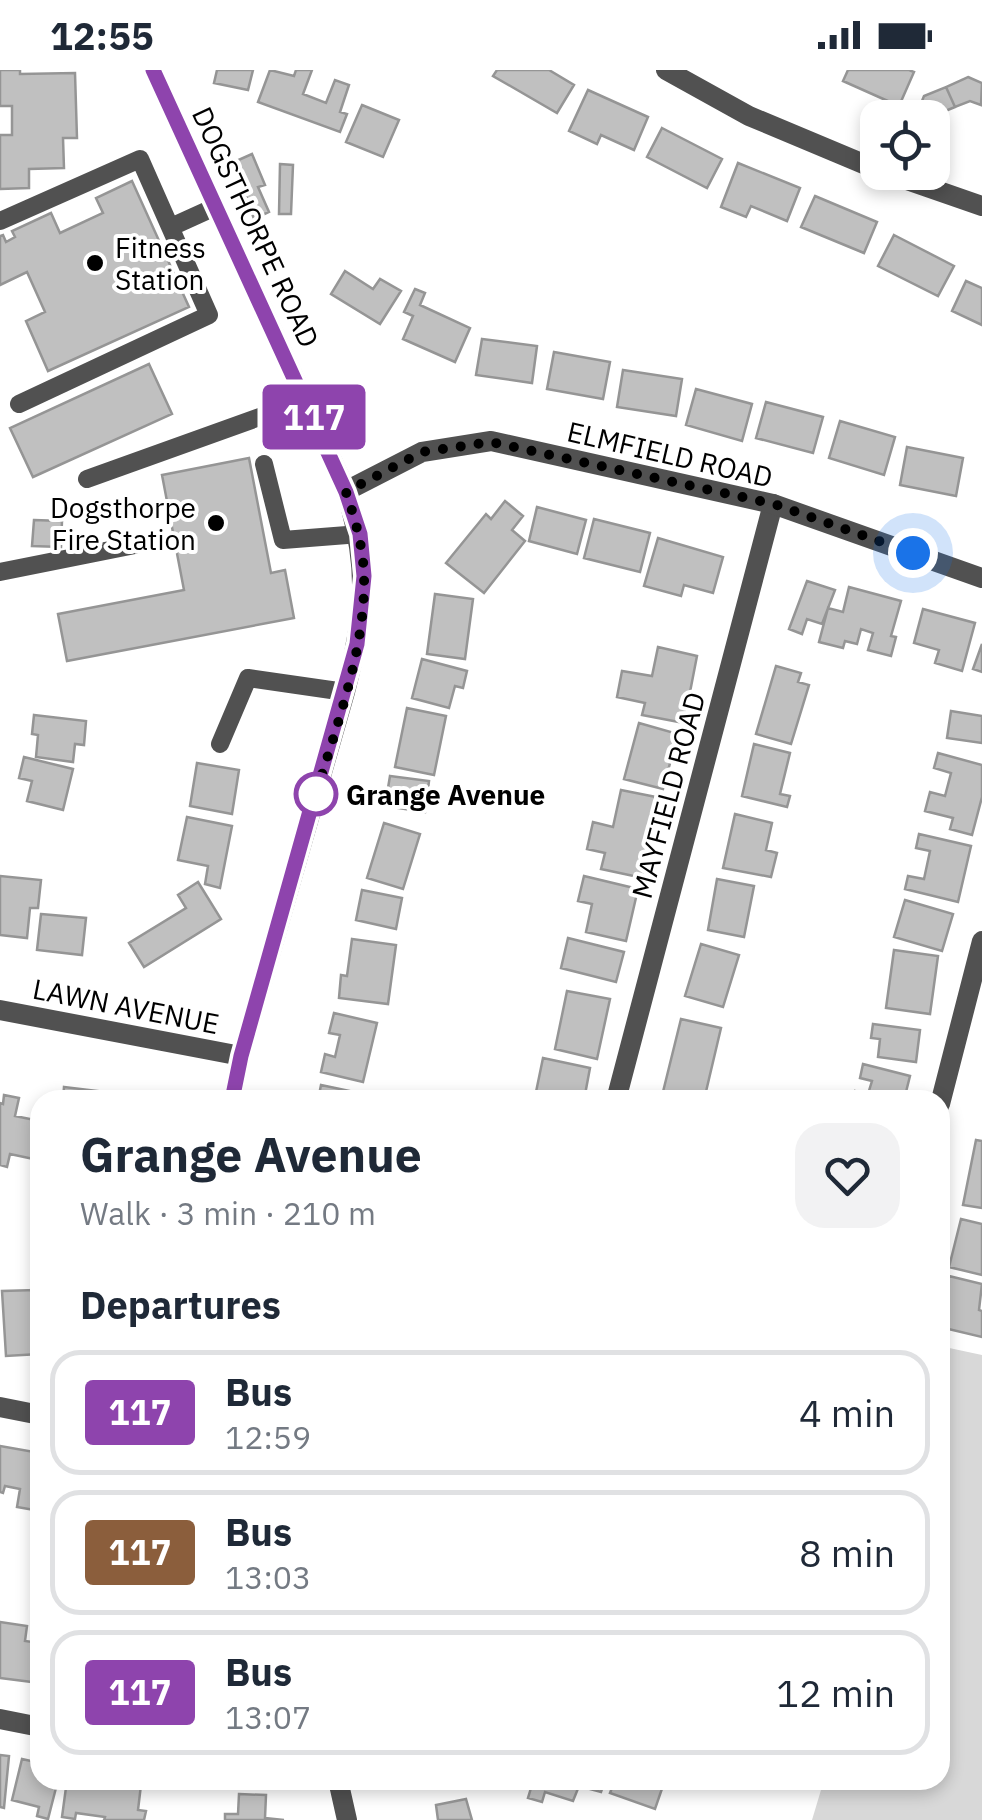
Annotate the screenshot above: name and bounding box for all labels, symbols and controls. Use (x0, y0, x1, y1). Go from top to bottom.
text: 12:55 (50, 11, 154, 60)
map controls (860, 100, 950, 190)
button: locate (860, 100, 950, 190)
street label: DOGSTHORPE ROAD (184, 101, 328, 353)
place label: Fitness Station (115, 229, 206, 298)
marker: Fitness Station (84, 252, 106, 274)
line badge: 117 (256, 384, 372, 450)
text: 117 (282, 394, 346, 440)
street label: ELMFIELD ROAD (564, 412, 776, 496)
place label: Dogsthorpe Fire Station (50, 489, 196, 558)
marker: Dogsthorpe Fire Station (205, 512, 227, 534)
your location (888, 528, 938, 578)
street label: MAYFIELD ROAD (623, 688, 713, 902)
marker: Grange Avenue (295, 773, 337, 815)
place label: Grange Avenue (346, 776, 545, 813)
street label: LAWN AVENUE (30, 970, 222, 1042)
text: Grange Avenue (80, 1123, 422, 1185)
button: heart (795, 1123, 900, 1228)
text: Walk · 3 min · 210 m (80, 1192, 376, 1234)
text: Departures (80, 1280, 281, 1329)
text: Bus (225, 1367, 292, 1416)
text: 4 min (799, 1388, 895, 1437)
text: 117 (108, 1389, 172, 1435)
text: 12:59 (225, 1416, 311, 1458)
text: Bus (225, 1507, 292, 1556)
text: 8 min (799, 1528, 895, 1577)
text: 117 (108, 1529, 172, 1575)
text: 13:03 (225, 1556, 311, 1598)
text: Bus (225, 1647, 292, 1696)
text: 12 min (776, 1668, 895, 1717)
text: 117 (108, 1669, 172, 1715)
text: 13:07 (225, 1696, 311, 1738)

